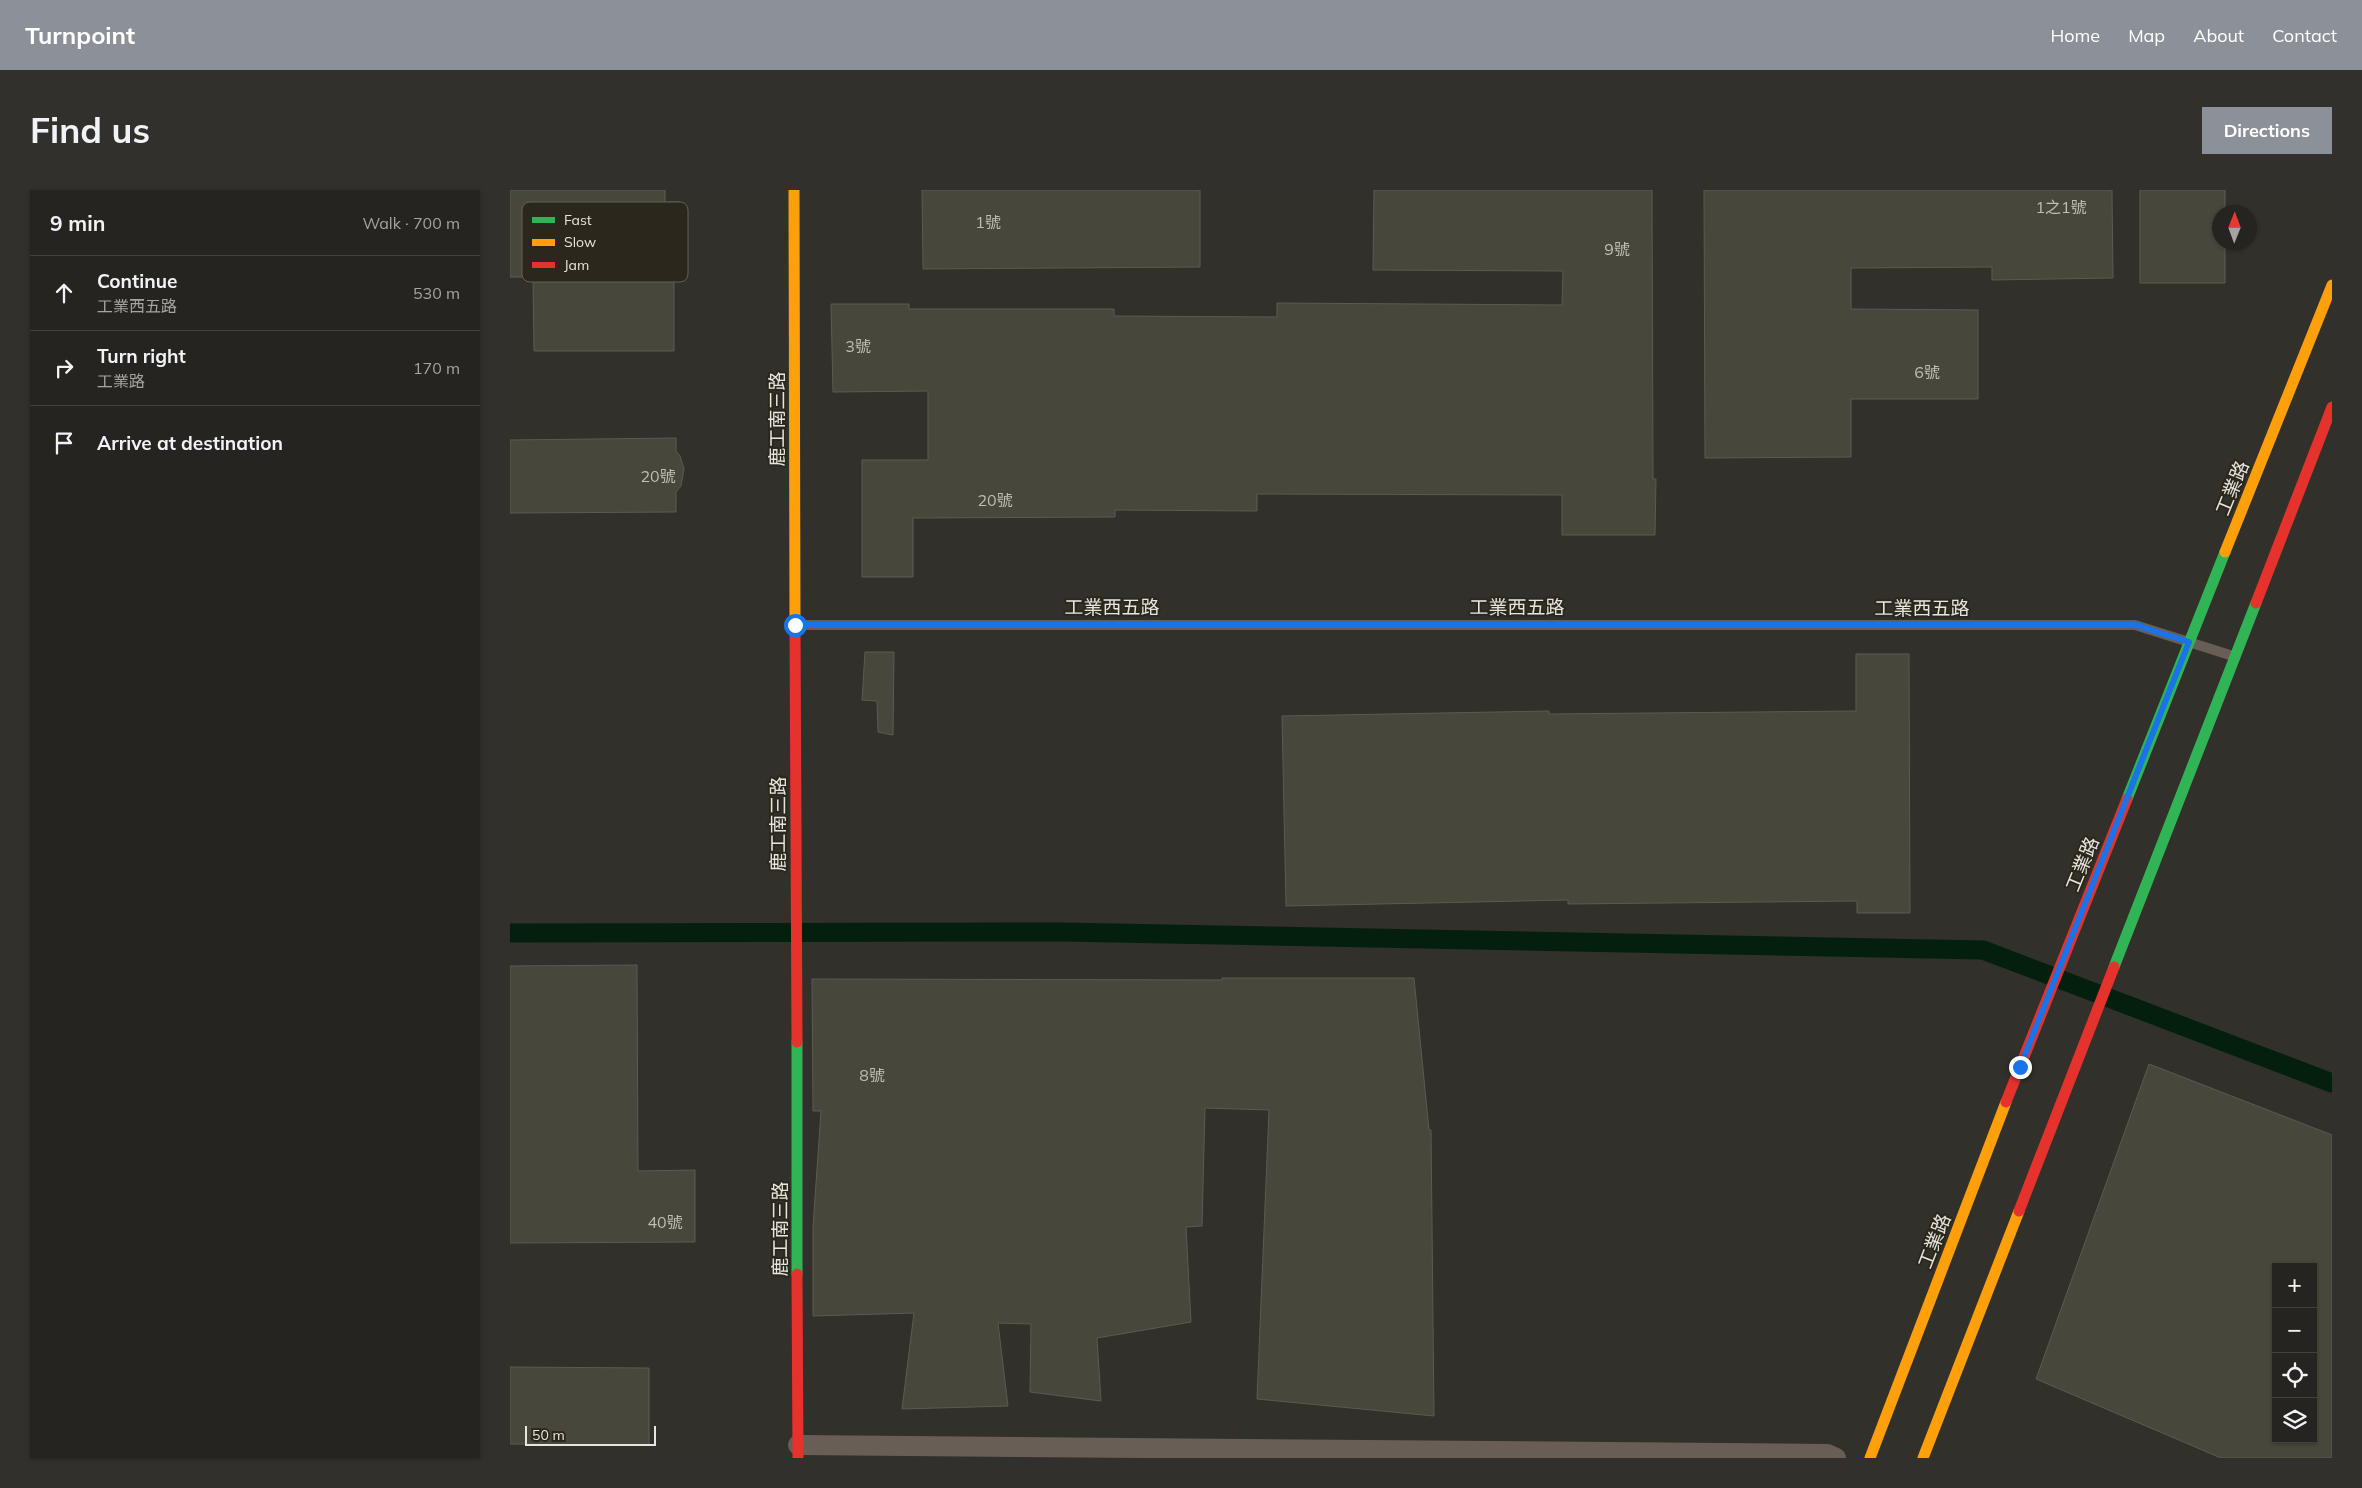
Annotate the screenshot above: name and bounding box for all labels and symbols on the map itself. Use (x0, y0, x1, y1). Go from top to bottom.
house number: 1之1號 (2035, 197, 2087, 217)
legend (522, 202, 688, 282)
north arrow (2212, 205, 2257, 250)
text: Fast (564, 211, 592, 229)
house number: 1號 (975, 212, 1001, 232)
text: Slow (564, 233, 596, 251)
house number: 9號 (1604, 239, 1630, 259)
text: Jam (564, 256, 589, 274)
house number: 3號 (845, 336, 871, 356)
house number: 6號 (1914, 362, 1940, 382)
street label: 鹿工南三路 (765, 371, 789, 467)
street label: 工業路 (2210, 457, 2254, 519)
house number: 20號 (640, 466, 676, 486)
house number: 20號 (977, 490, 1013, 510)
street label: 工業西五路 (1064, 595, 1160, 619)
street label: 工業西五路 (1469, 595, 1565, 619)
street label: 工業西五路 (1874, 596, 1970, 620)
route start (784, 614, 807, 637)
street label: 鹿工南三路 (766, 776, 790, 872)
street label: 工業路 (2060, 833, 2104, 895)
route end (2009, 1056, 2032, 1079)
house number: 8號 (859, 1065, 885, 1085)
street label: 鹿工南三路 (768, 1181, 792, 1277)
street label: 工業路 (1913, 1210, 1955, 1272)
house number: 40號 (647, 1212, 683, 1232)
scale bar (525, 1423, 656, 1446)

